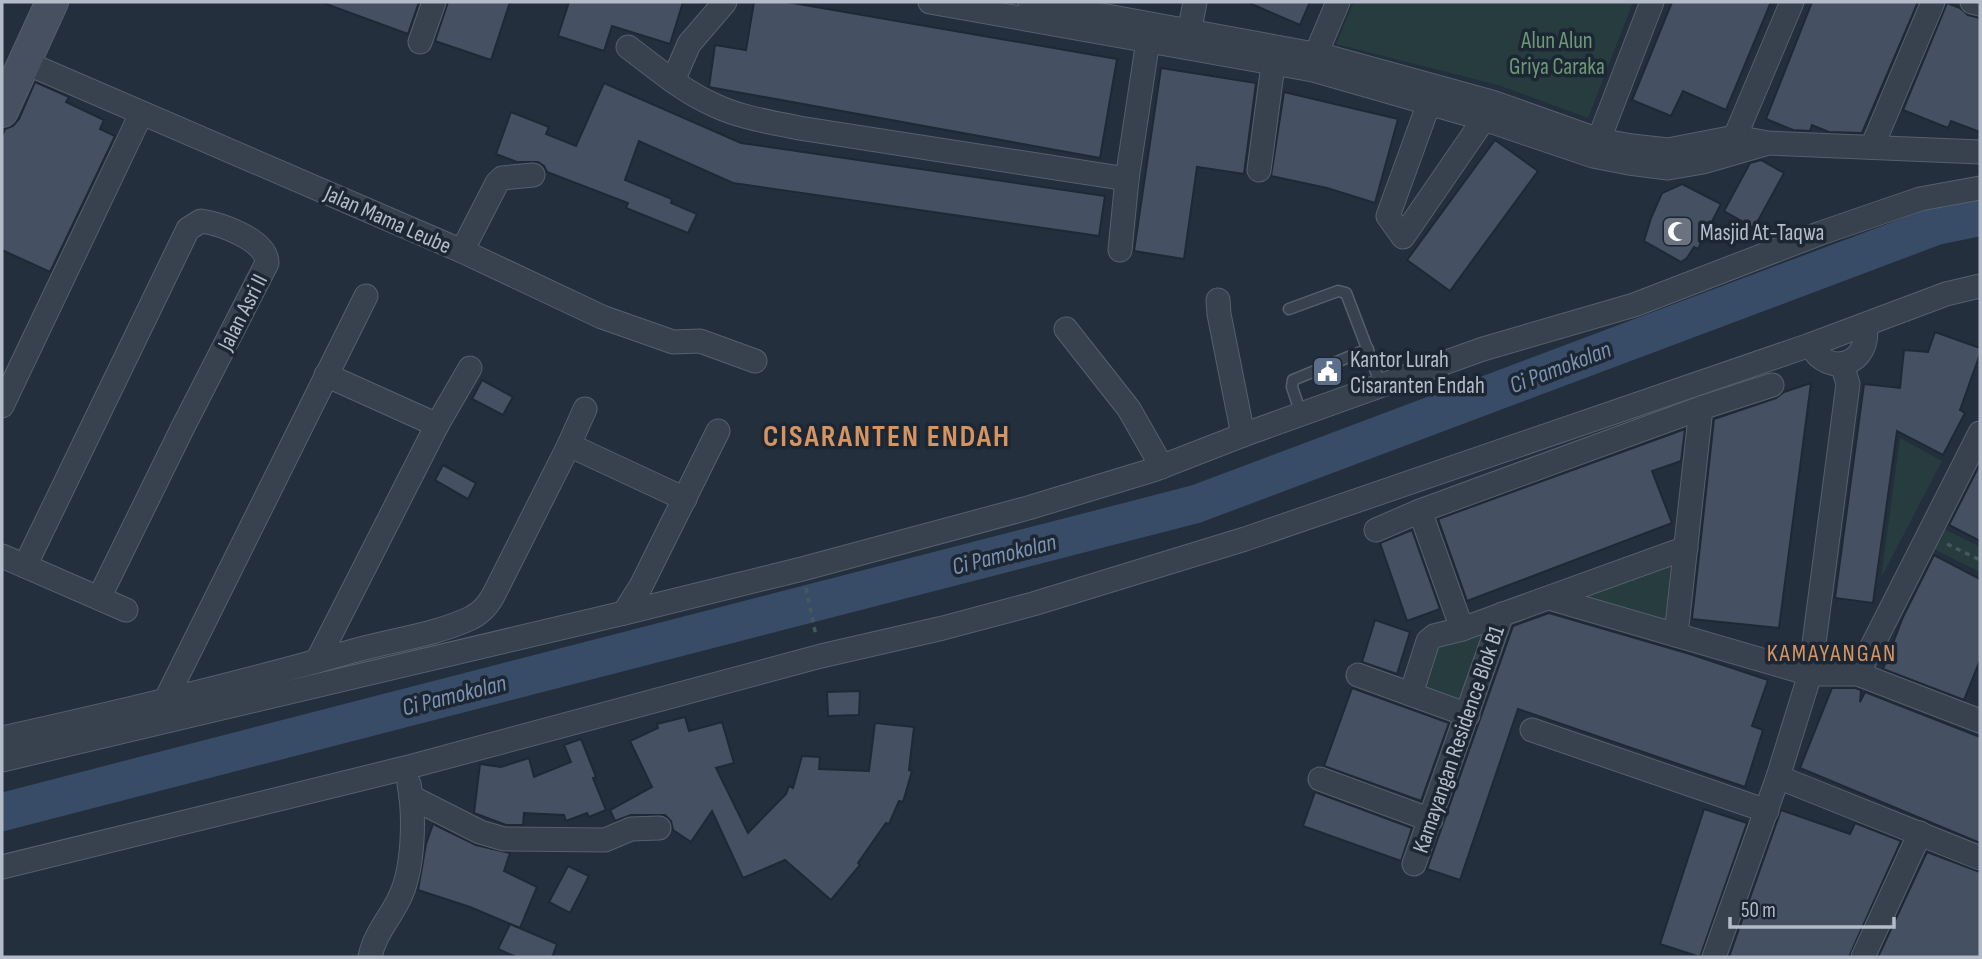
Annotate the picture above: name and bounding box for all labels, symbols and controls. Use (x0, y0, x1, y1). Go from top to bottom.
park label: Alun Alun Griya Caraka (1509, 27, 1605, 81)
street label: Jalan Mama Leube (319, 179, 455, 260)
mosque icon: Masjid At-Taqwa (1660, 215, 1694, 249)
place label: Masjid At-Taqwa (1700, 219, 1824, 247)
street label: Jalan Asri II (211, 269, 274, 356)
water label: Ci Pamokolan (1505, 335, 1615, 400)
place label: Kantor Lurah Cisaranten Endah (1350, 346, 1485, 400)
public building icon: Kantor Lurah Cisaranten Endah (1310, 355, 1344, 389)
district label: CISARANTEN ENDAH (763, 419, 1011, 455)
water label: Ci Pamokolan (949, 528, 1059, 581)
street label: Kamayangan Residence Blok B1 (1407, 622, 1511, 857)
district label: KAMAYANGAN (1767, 639, 1897, 668)
water label: Ci Pamokolan (399, 669, 509, 722)
scale bar (1730, 886, 1895, 930)
text: 50 m (1741, 898, 1776, 923)

